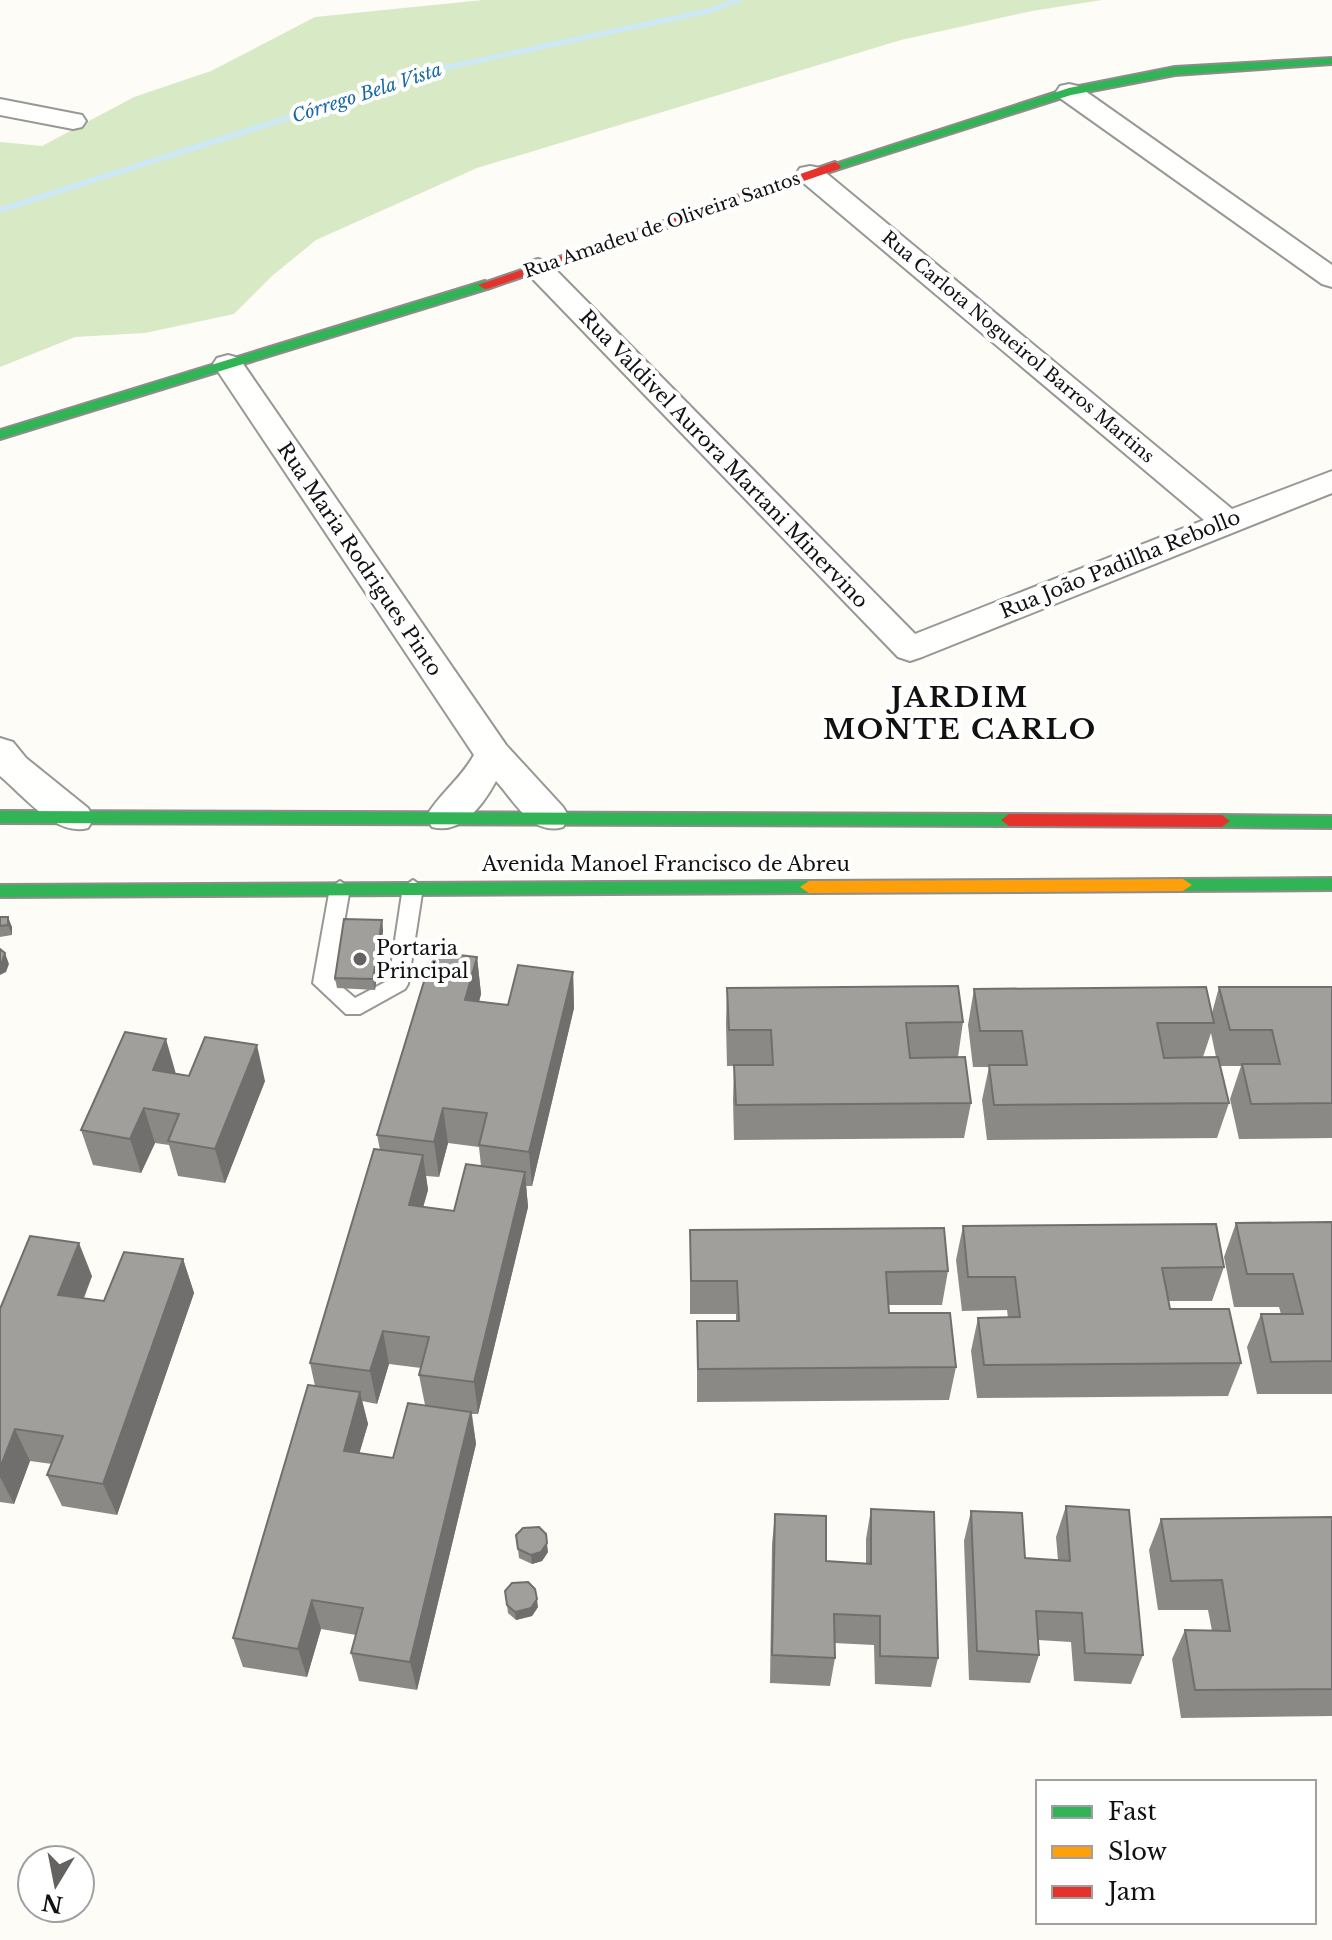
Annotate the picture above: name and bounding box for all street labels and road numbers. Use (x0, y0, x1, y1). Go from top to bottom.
street label: Rua Amadeu de Oliveira Santos (521, 167, 803, 283)
street label: Rua Carlota Nogueirol Barros Martins (877, 226, 1159, 468)
street label: Rua Valdivel Aurora Martani Minervino (575, 305, 873, 613)
street label: Rua Maria Rodrigues Pinto (273, 438, 447, 680)
street label: Rua João Padilha Rebollo (996, 505, 1244, 623)
street label: Avenida Manoel Francisco de Abreu (481, 852, 850, 876)

